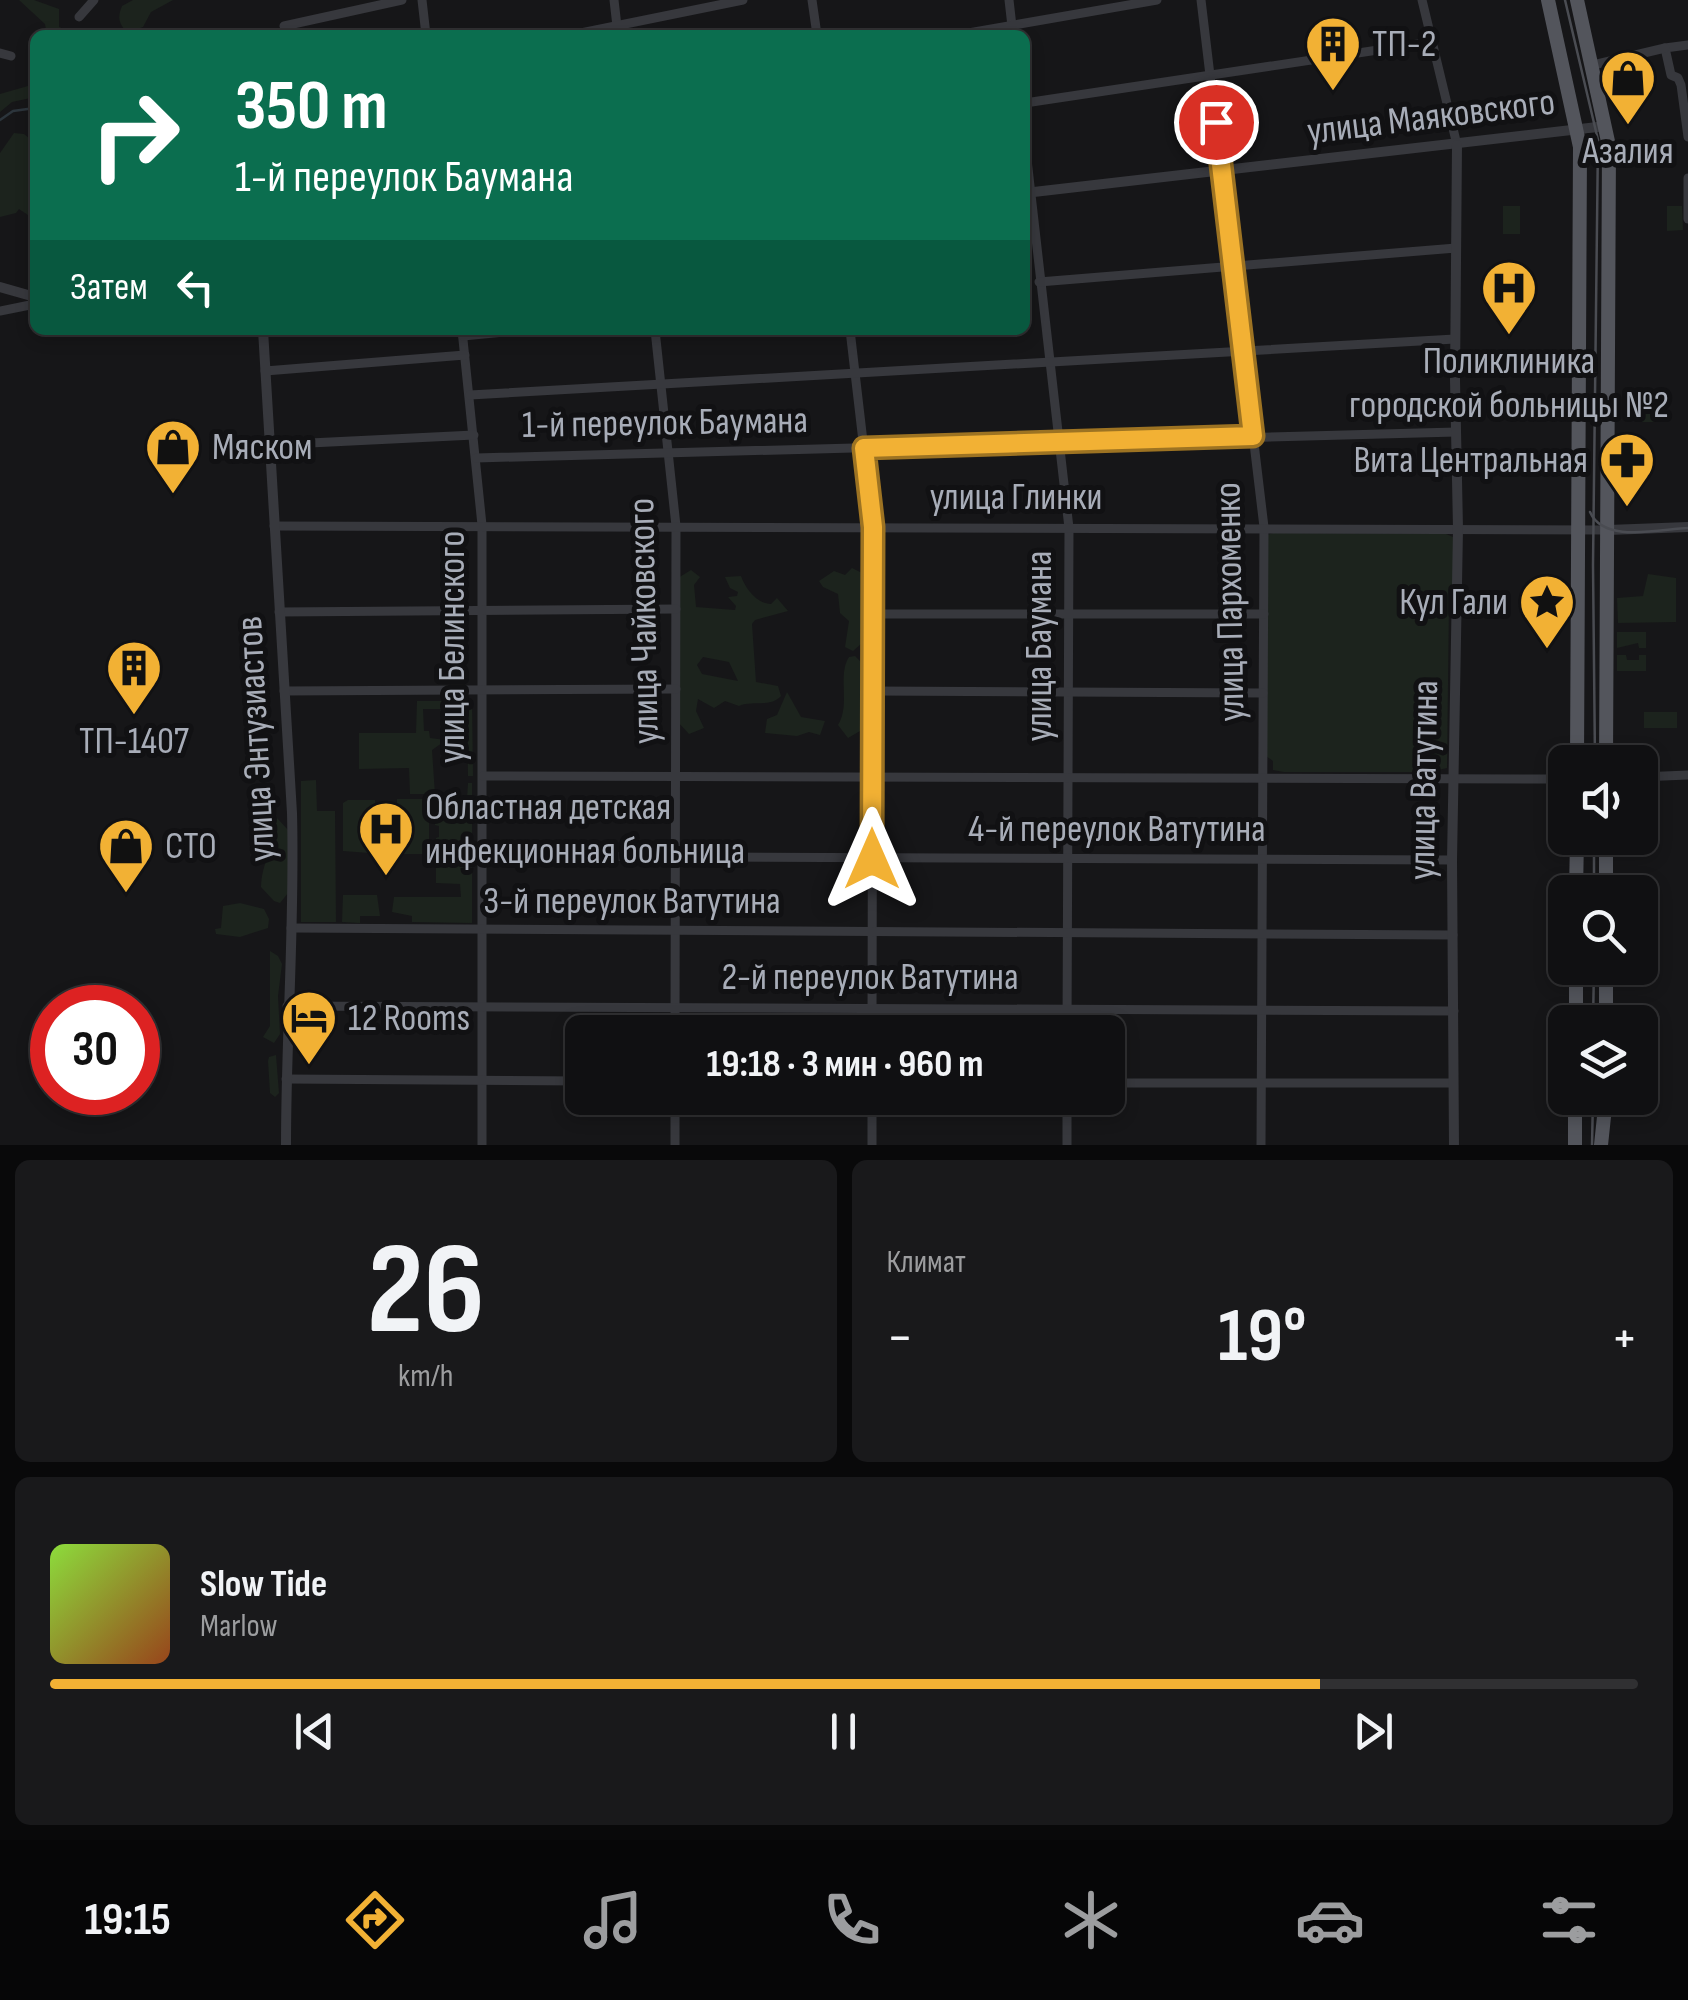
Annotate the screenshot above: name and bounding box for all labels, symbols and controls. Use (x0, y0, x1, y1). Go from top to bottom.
building icon: ТП-2 (1303, 14, 1363, 93)
place label: ТП-2 (1372, 22, 1436, 67)
shop icon: Азалия (1598, 48, 1658, 127)
text: 350 m (235, 65, 388, 149)
icon: right (70, 70, 200, 200)
street label: улица Маяковского (1304, 79, 1558, 155)
pin (1174, 80, 1259, 165)
icon: arrive (1189, 95, 1244, 150)
place label: Азалия (1581, 129, 1674, 174)
text: 1-й переулок Баумана (235, 150, 574, 205)
hospital icon: Поликлиника городской больницы №2 (1479, 258, 1539, 337)
icon: left (168, 260, 223, 315)
text: Затем (70, 265, 148, 310)
place label: Поликлиника городской больницы №2 (1349, 339, 1669, 428)
street label: 1-й переулок Баумана (522, 398, 808, 448)
shop icon: Мяском (143, 417, 203, 496)
place label: Мяском (212, 425, 313, 470)
pharmacy icon: Вита Центральная (1597, 430, 1657, 509)
place label: Вита Центральная (1353, 438, 1588, 483)
street label: улица Глинки (930, 475, 1102, 520)
street label: улица Пархоменко (1205, 482, 1255, 722)
street label: улица Чайковского (619, 497, 669, 745)
street label: улица Белинского (430, 531, 475, 763)
street label: улица Баумана (1017, 551, 1062, 741)
place icon: Кул Гали (1517, 572, 1577, 651)
place label: Кул Гали (1399, 580, 1508, 625)
street label: улица Энтузиастов (227, 615, 285, 863)
building icon: ТП-1407 (104, 638, 164, 717)
street label: улица Ватутина (1400, 680, 1448, 880)
place label: ТП-1407 (79, 719, 189, 764)
map controls (1548, 745, 1658, 1115)
button: sound (1548, 745, 1658, 855)
place label: Областная детская инфекционная больница (425, 785, 745, 874)
hospital icon: Областная детская инфекционная больница (356, 799, 416, 878)
position arrow (820, 807, 924, 911)
street label: 4-й переулок Ватутина (968, 807, 1266, 852)
shop icon: СТО (96, 816, 156, 895)
place label: СТО (165, 824, 217, 869)
button: search (1548, 875, 1658, 985)
street label: 3-й переулок Ватутина (483, 879, 781, 924)
street label: 2-й переулок Ватутина (721, 955, 1019, 1000)
speed limit sign: 30 (30, 985, 160, 1115)
hotel icon: 12 Rooms (279, 988, 339, 1067)
place label: 12 Rooms (348, 996, 470, 1041)
button: layers (1548, 1005, 1658, 1115)
text: 19:18 · 3 мин · 960 m (707, 1042, 983, 1087)
text: 26 (367, 1214, 485, 1370)
text: Климат (887, 1243, 966, 1282)
text: 19° (1218, 1292, 1306, 1383)
text: − (887, 1305, 913, 1372)
text: + (1611, 1305, 1638, 1372)
text: km/h (398, 1357, 453, 1396)
text: Slow Tide (200, 1562, 327, 1607)
text: Marlow (200, 1607, 278, 1646)
icon: previous (287, 1704, 342, 1759)
icon: pause (816, 1704, 871, 1759)
icon: next (1346, 1704, 1401, 1759)
icon: directions (340, 1885, 410, 1955)
icon: music (578, 1885, 648, 1955)
icon: phone (817, 1885, 887, 1955)
icon: climate (1056, 1885, 1126, 1955)
icon: car (1295, 1885, 1365, 1955)
icon: filters (1534, 1885, 1604, 1955)
text: 19:15 (84, 1893, 171, 1948)

